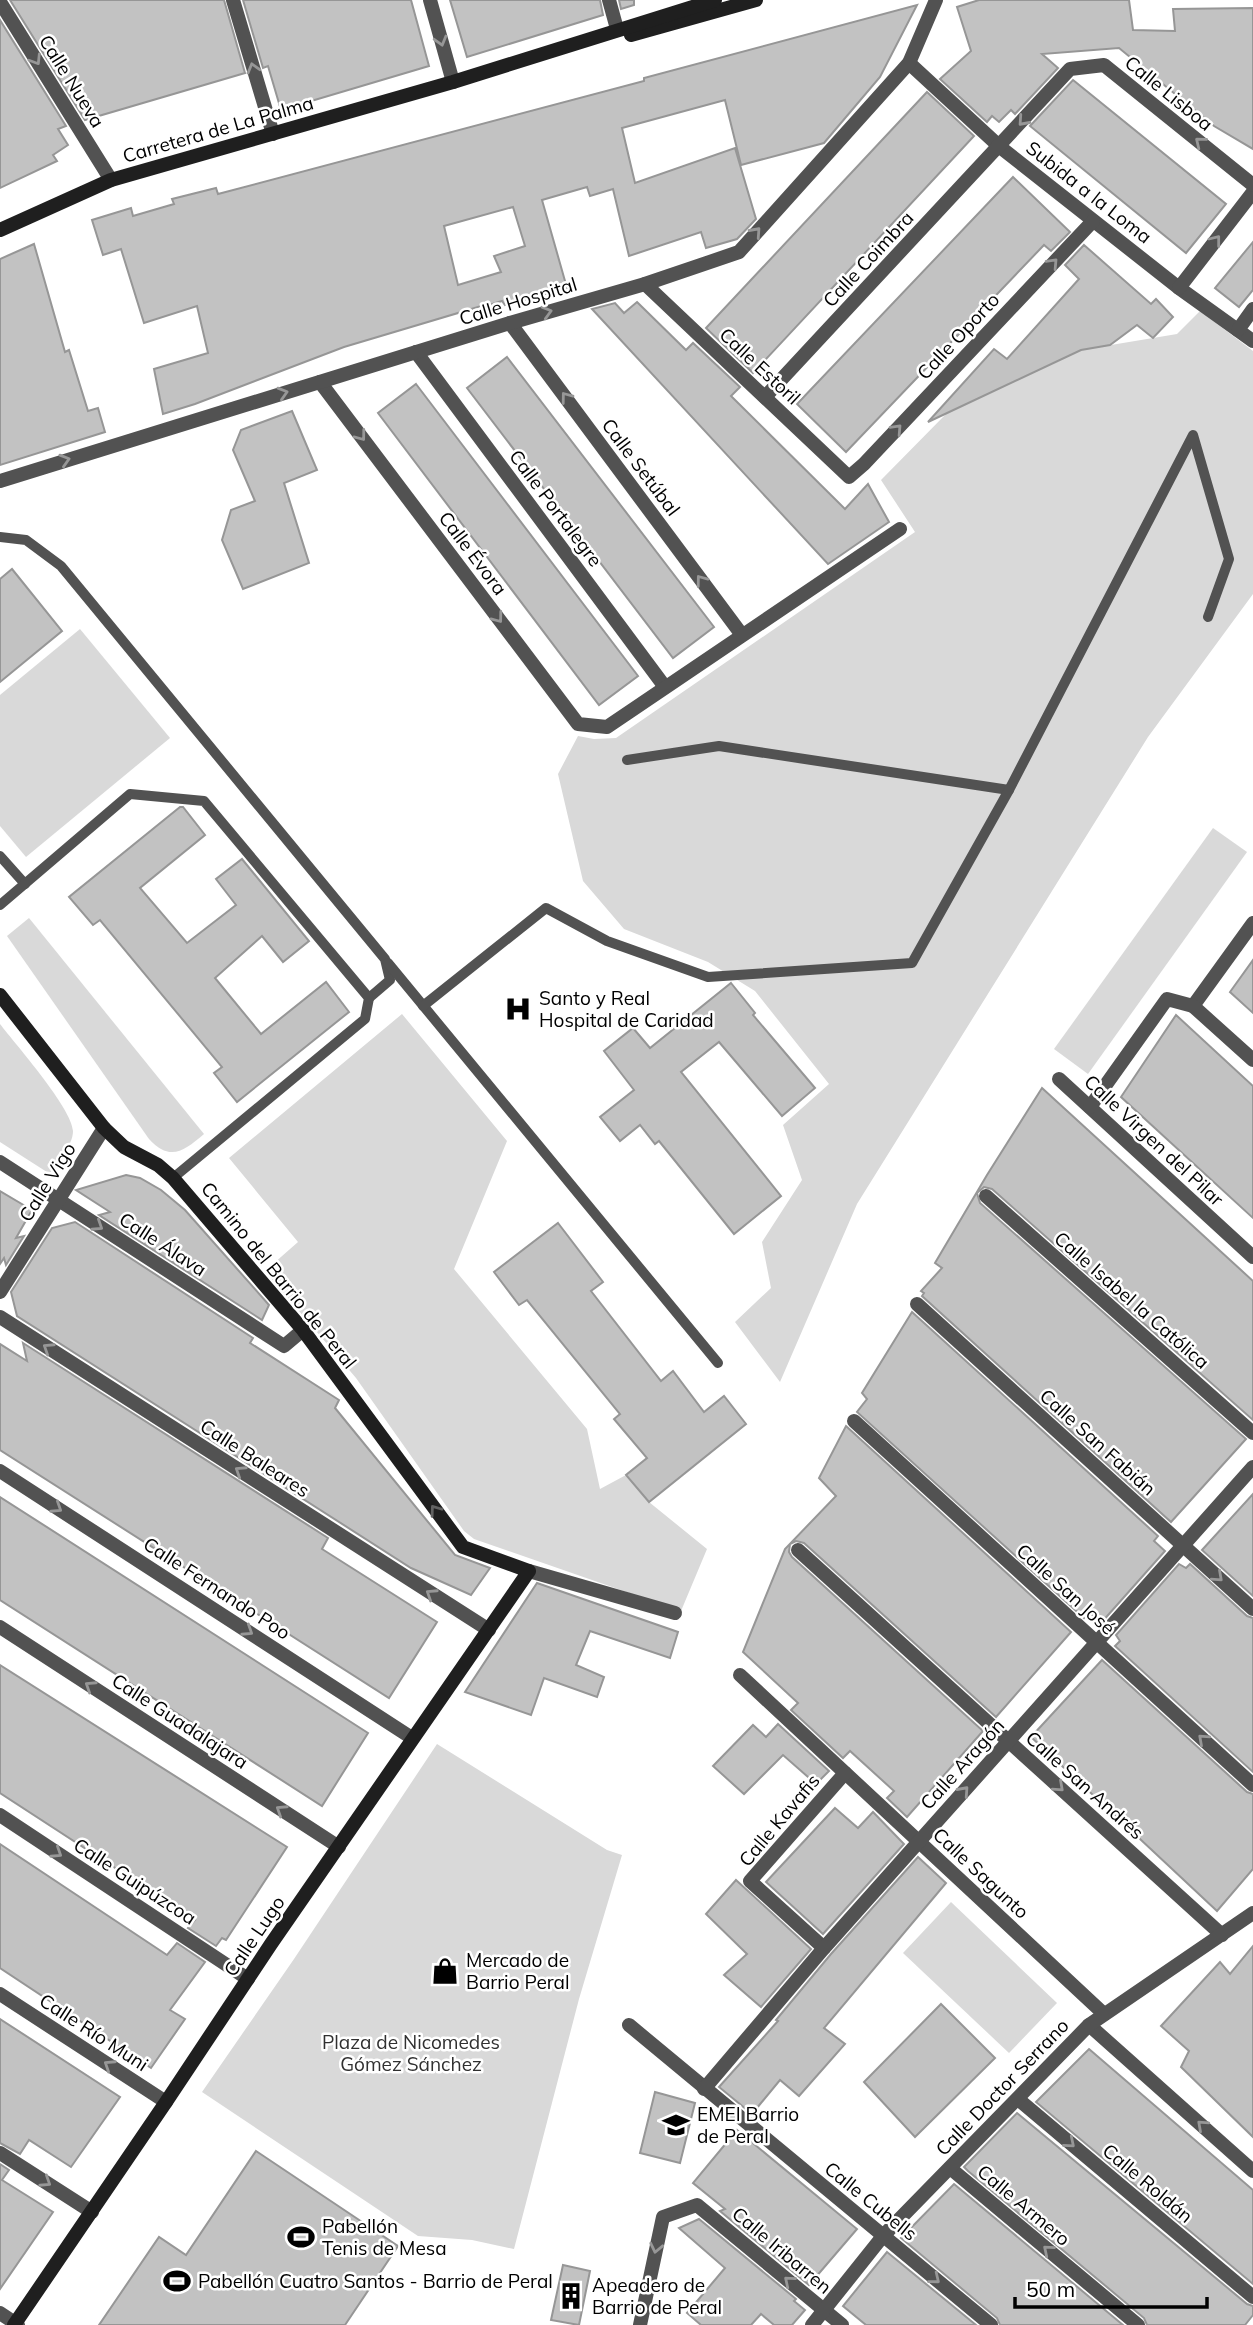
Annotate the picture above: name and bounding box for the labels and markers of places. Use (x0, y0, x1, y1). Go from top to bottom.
place label: Santo y Real Hospital de Caridad (539, 986, 714, 1032)
hospital icon: Santo y Real Hospital de Caridad (503, 994, 533, 1024)
place label: Mercado de Barrio Peral (466, 1948, 569, 1994)
shop icon: Mercado de Barrio Peral (430, 1956, 460, 1986)
place label: EMEI Barrio de Peral (697, 2102, 799, 2148)
school or university icon: EMEI Barrio de Peral (661, 2110, 691, 2140)
place label: Pabellón Tenis de Mesa (322, 2214, 447, 2260)
sports icon: Pabellón Tenis de Mesa (286, 2222, 316, 2252)
sports icon: Pabellón Cuatro Santos - Barrio de Peral (162, 2266, 192, 2296)
place label: Pabellón Cuatro Santos - Barrio de Peral (198, 2269, 553, 2293)
place label: Apeadero de Barrio de Peral (592, 2273, 722, 2319)
building icon: Apeadero de Barrio de Peral (556, 2281, 586, 2311)

